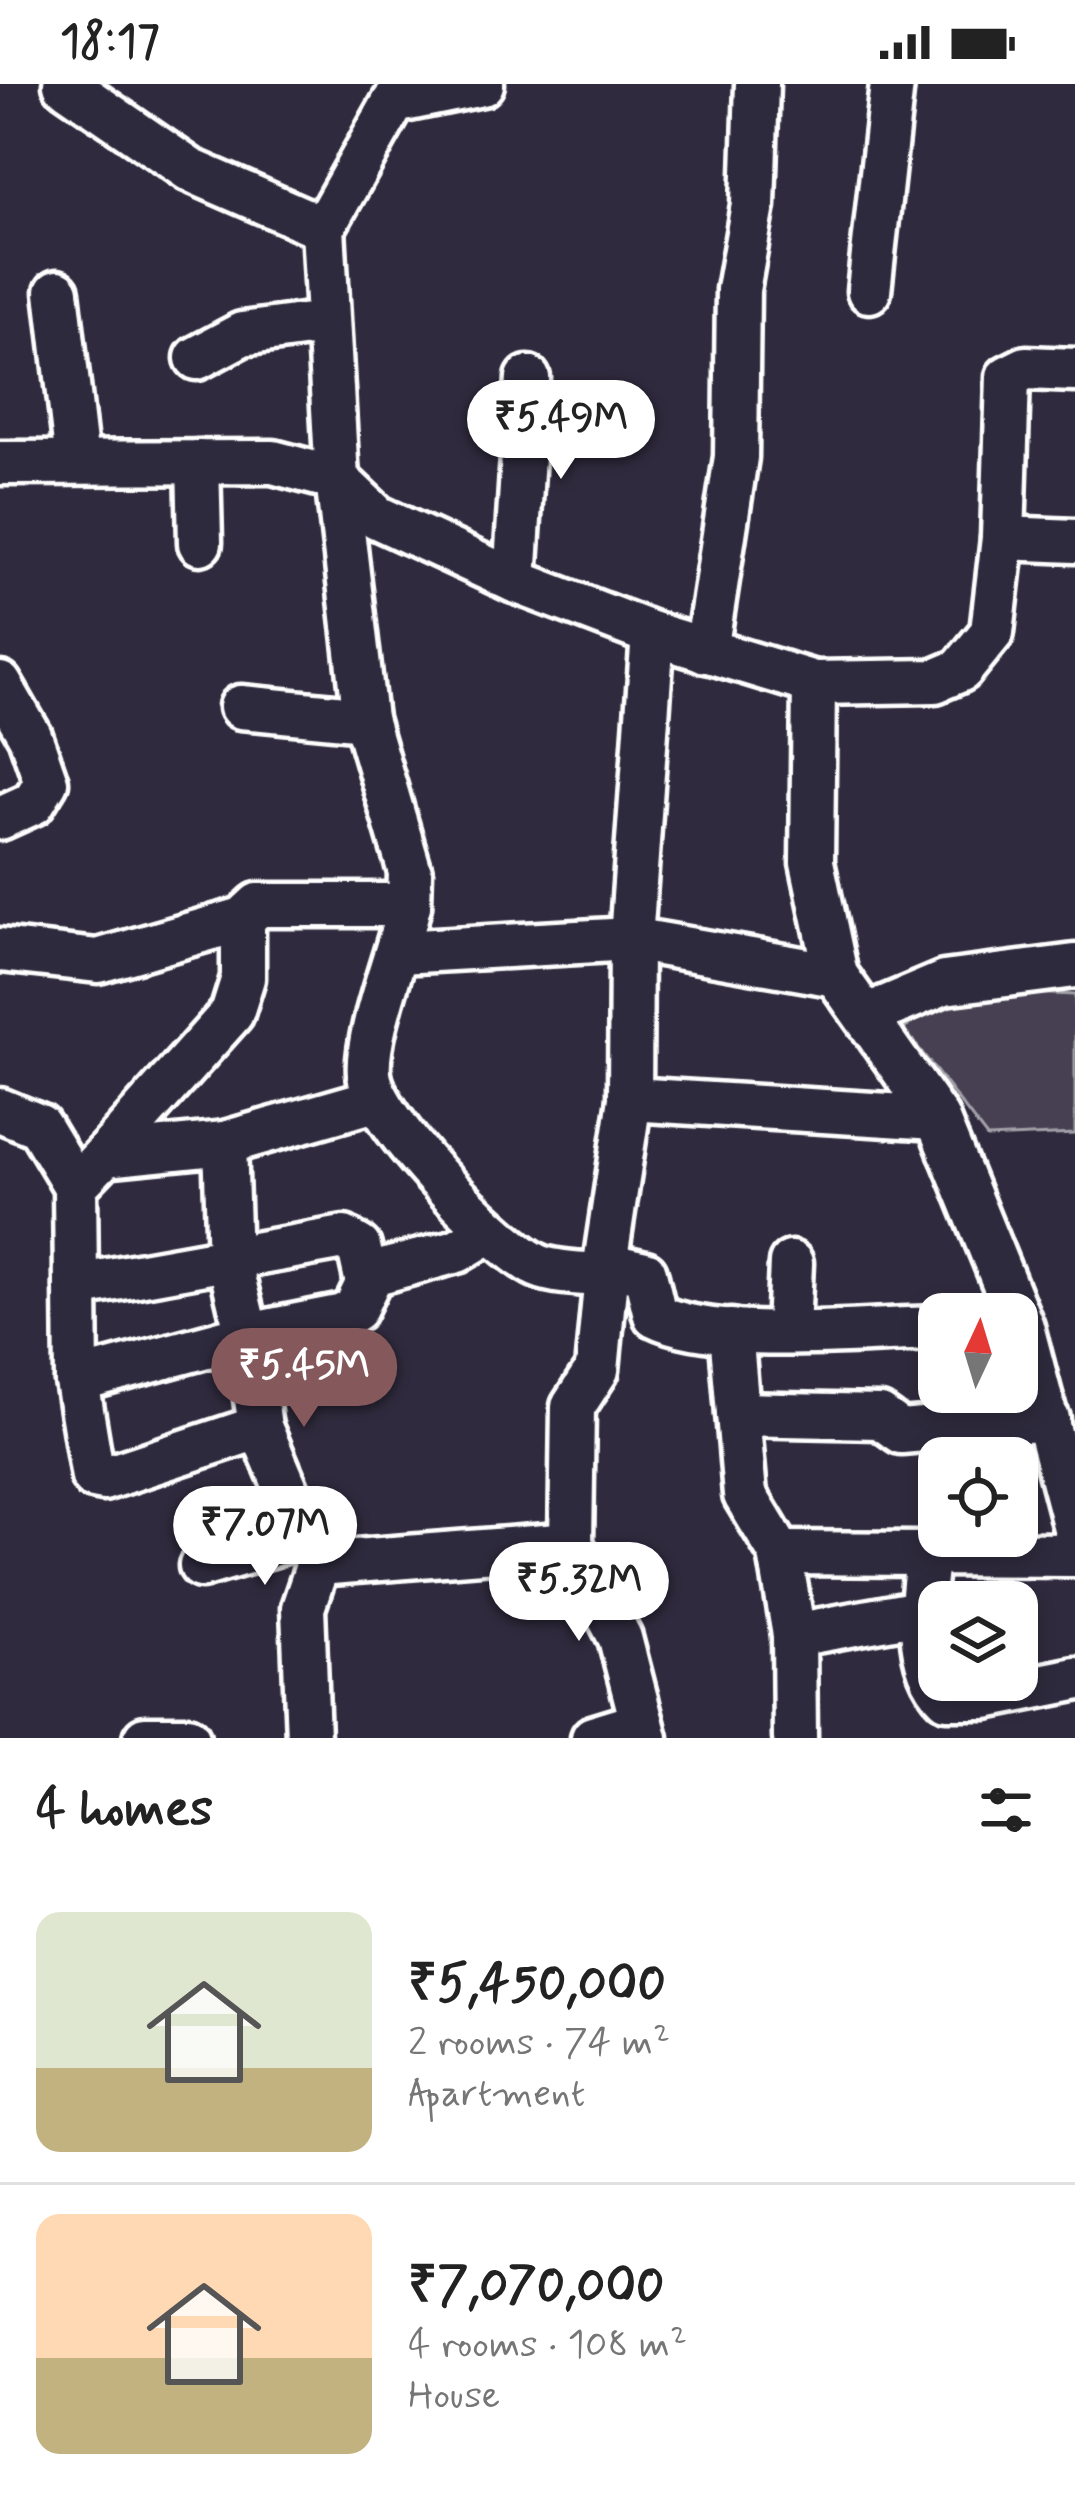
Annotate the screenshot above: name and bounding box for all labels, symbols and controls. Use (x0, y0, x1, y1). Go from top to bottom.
text: 18:17 (60, 13, 160, 72)
pin: ₹5.49M (463, 380, 659, 482)
text: ₹5.49M (494, 393, 628, 444)
north arrow (918, 1293, 1038, 1413)
map controls (918, 1293, 1038, 1701)
pin: ₹5.45M (206, 1328, 402, 1430)
text: ₹5.45M (238, 1341, 370, 1392)
button: locate (918, 1437, 1038, 1557)
pin: ₹7.07M (167, 1486, 363, 1588)
text: ₹7.07M (200, 1499, 330, 1550)
pin: ₹5.32M (481, 1542, 677, 1644)
text: ₹5.32M (516, 1555, 642, 1606)
button: layers (918, 1581, 1038, 1701)
text: 4 homes (36, 1777, 213, 1843)
icon: filters (973, 1777, 1039, 1843)
text: ₹5,450,000 (408, 1952, 666, 2018)
icon: home (132, 1960, 276, 2104)
text: 2 rooms · 74 m² (408, 2018, 670, 2069)
text: Apartment (408, 2069, 585, 2120)
text: ₹7,070,000 (408, 2254, 665, 2320)
icon: home (132, 2262, 276, 2406)
text: 4 rooms · 108 m² (408, 2320, 687, 2371)
text: House (408, 2371, 500, 2422)

